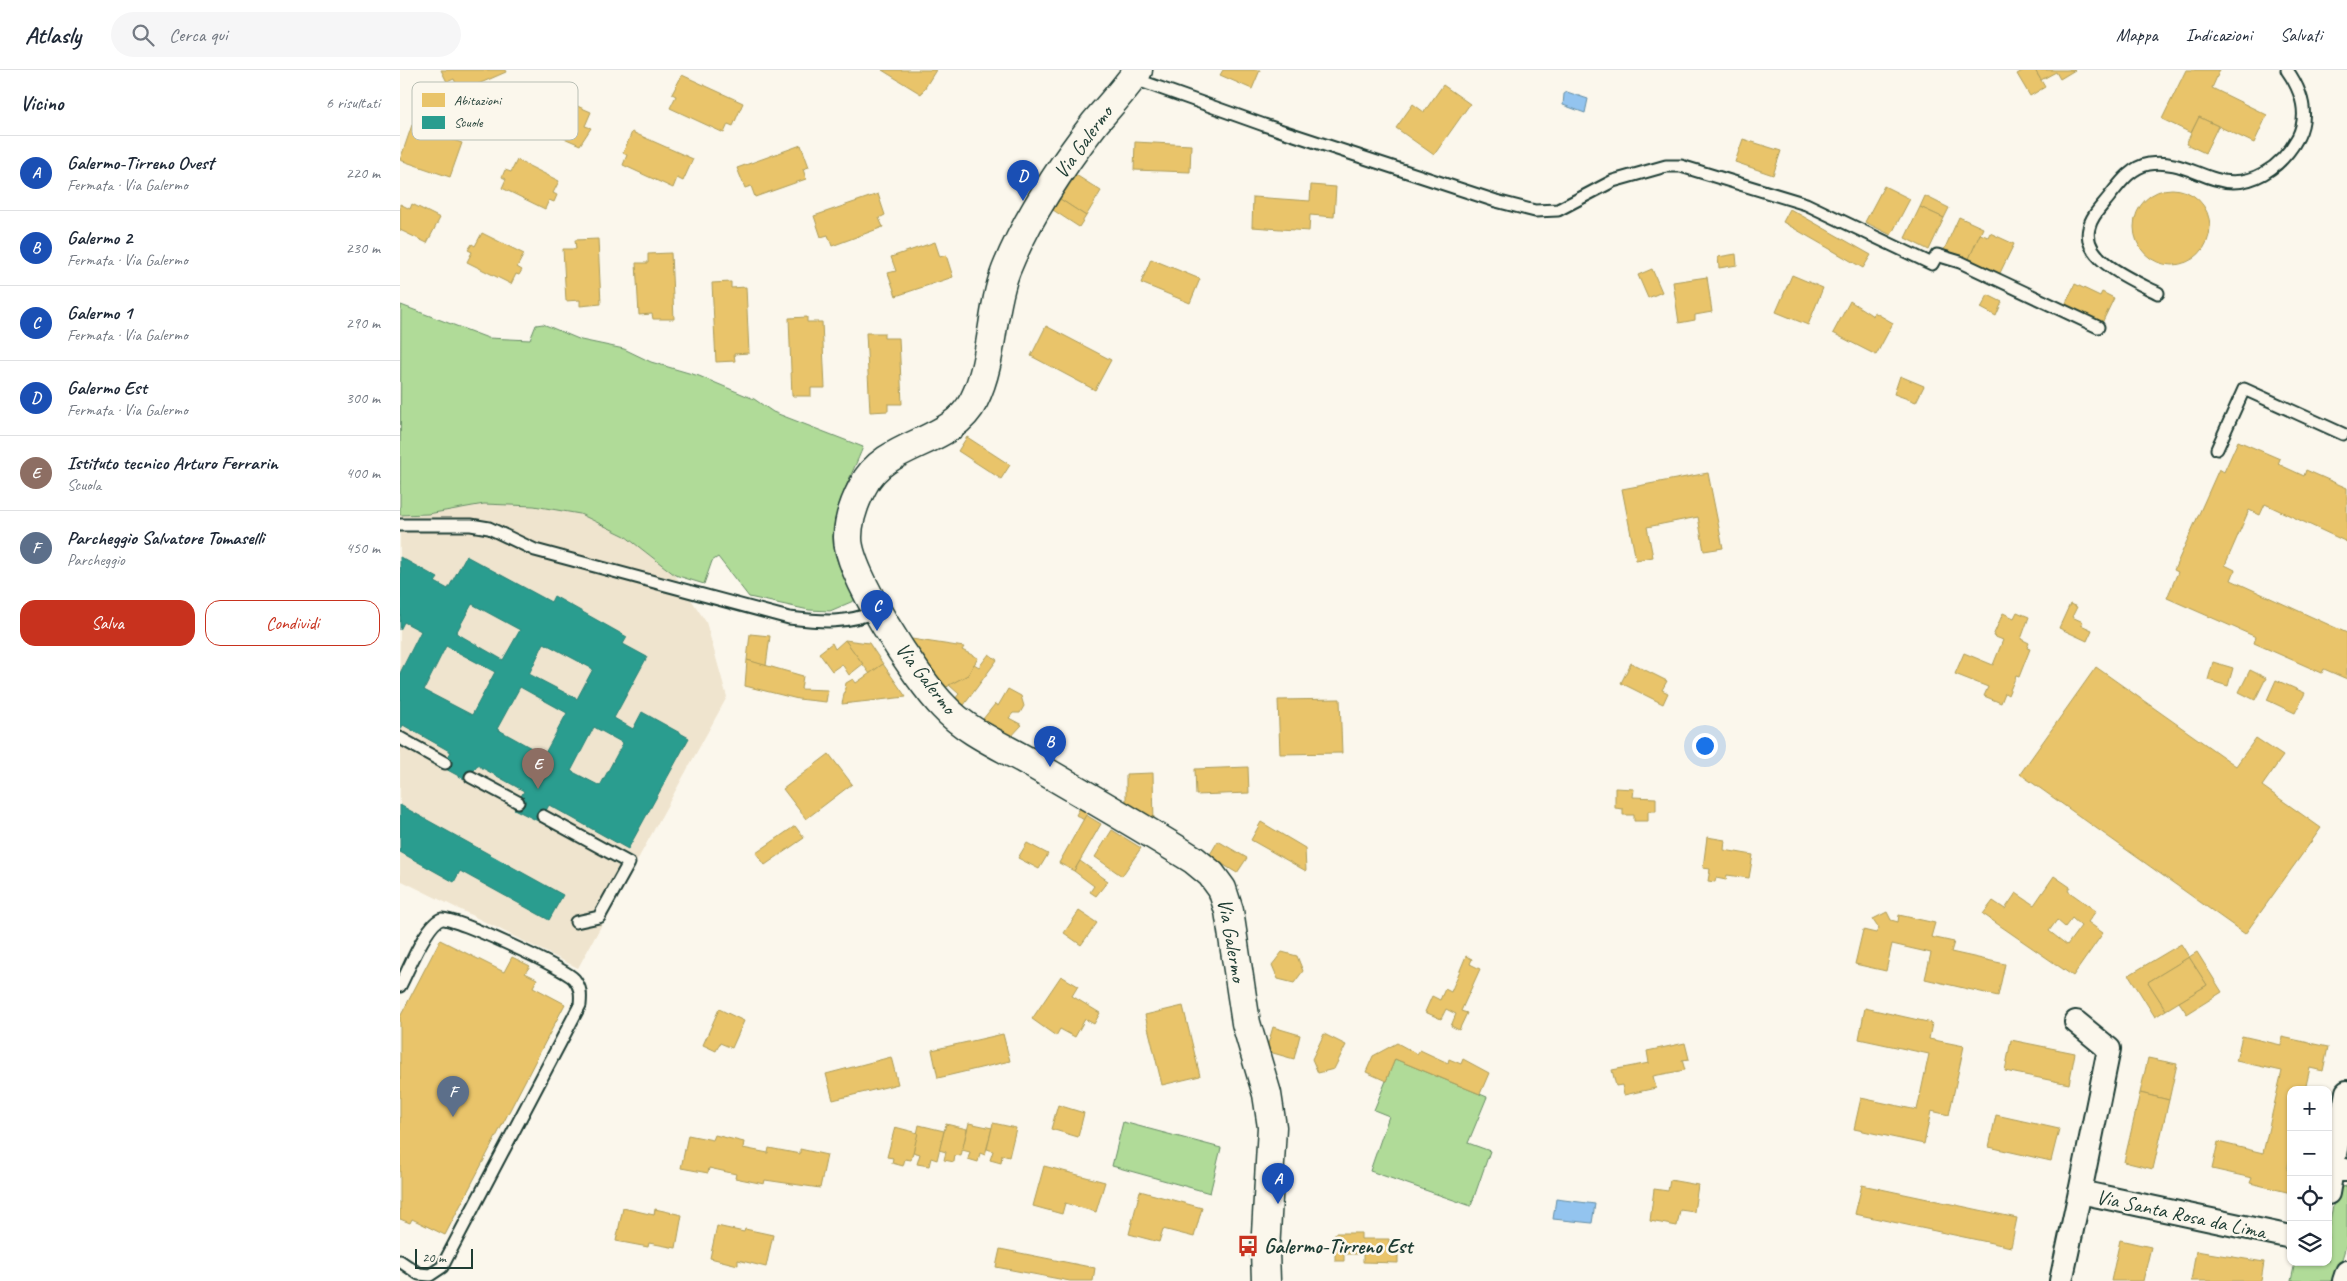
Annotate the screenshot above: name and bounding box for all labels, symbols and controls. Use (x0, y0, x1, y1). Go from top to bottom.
search box (111, 12, 461, 57)
text: Atlasly (25, 20, 81, 50)
icon: search (129, 21, 157, 49)
text: Cerca qui (169, 23, 228, 47)
text: Mappa (2116, 24, 2158, 46)
text: Indicazioni (2186, 24, 2252, 46)
text: Salvati (2280, 24, 2322, 46)
legend (412, 82, 578, 140)
text: Vicino (20, 90, 63, 116)
text: Abitazioni (454, 92, 503, 109)
text: 6 risultati (326, 93, 380, 113)
street label: Via Galermo (1048, 98, 1120, 184)
text: Scuole (454, 114, 484, 131)
text: Galermo-Tirreno Ovest (67, 151, 214, 175)
pin: D (1007, 160, 1039, 201)
text: A (32, 163, 40, 183)
text: 220 m (346, 163, 380, 183)
text: Fermata · Via Galermo (67, 175, 188, 195)
text: Galermo 2 (67, 226, 132, 250)
text: B (32, 238, 40, 258)
text: 230 m (346, 238, 380, 258)
text: Fermata · Via Galermo (67, 250, 188, 270)
text: Galermo 1 (67, 301, 132, 325)
text: C (32, 313, 40, 333)
text: 290 m (346, 313, 380, 333)
text: Fermata · Via Galermo (67, 325, 188, 345)
text: Galermo Est (67, 376, 147, 400)
text: D (31, 388, 41, 408)
text: 300 m (346, 388, 380, 408)
text: Fermata · Via Galermo (67, 400, 188, 420)
text: Istituto tecnico Arturo Ferrarin (67, 451, 278, 475)
text: E (32, 463, 40, 483)
text: 400 m (346, 463, 380, 483)
text: Scuola (67, 475, 101, 495)
text: Parcheggio Salvatore Tomaselli (67, 526, 264, 550)
text: F (32, 538, 40, 558)
text: 450 m (346, 538, 380, 558)
text: Parcheggio (67, 550, 125, 570)
pin: C (861, 590, 893, 631)
button: Salva (20, 600, 195, 646)
button: Condividi (205, 600, 380, 646)
street label: Via Galermo (890, 637, 964, 721)
pin: B (1034, 726, 1066, 767)
your location (1692, 733, 1718, 759)
pin: E (522, 748, 554, 789)
street label: Via Galermo (1212, 896, 1253, 986)
pin: F (437, 1076, 469, 1117)
map controls (2287, 1086, 2332, 1266)
button: + (2287, 1086, 2332, 1131)
button: − (2287, 1131, 2332, 1176)
pin: A (1262, 1163, 1294, 1204)
button: locate (2287, 1176, 2332, 1221)
street label: Via Santa Rosa da Lima (2094, 1183, 2270, 1245)
button: layers (2287, 1221, 2332, 1266)
bus stop icon: Galermo-Tirreno Est (1235, 1233, 1261, 1259)
place label: Galermo-Tirreno Est (1264, 1233, 1415, 1259)
scale bar (415, 1246, 472, 1269)
text: 20 m (422, 1249, 446, 1266)

